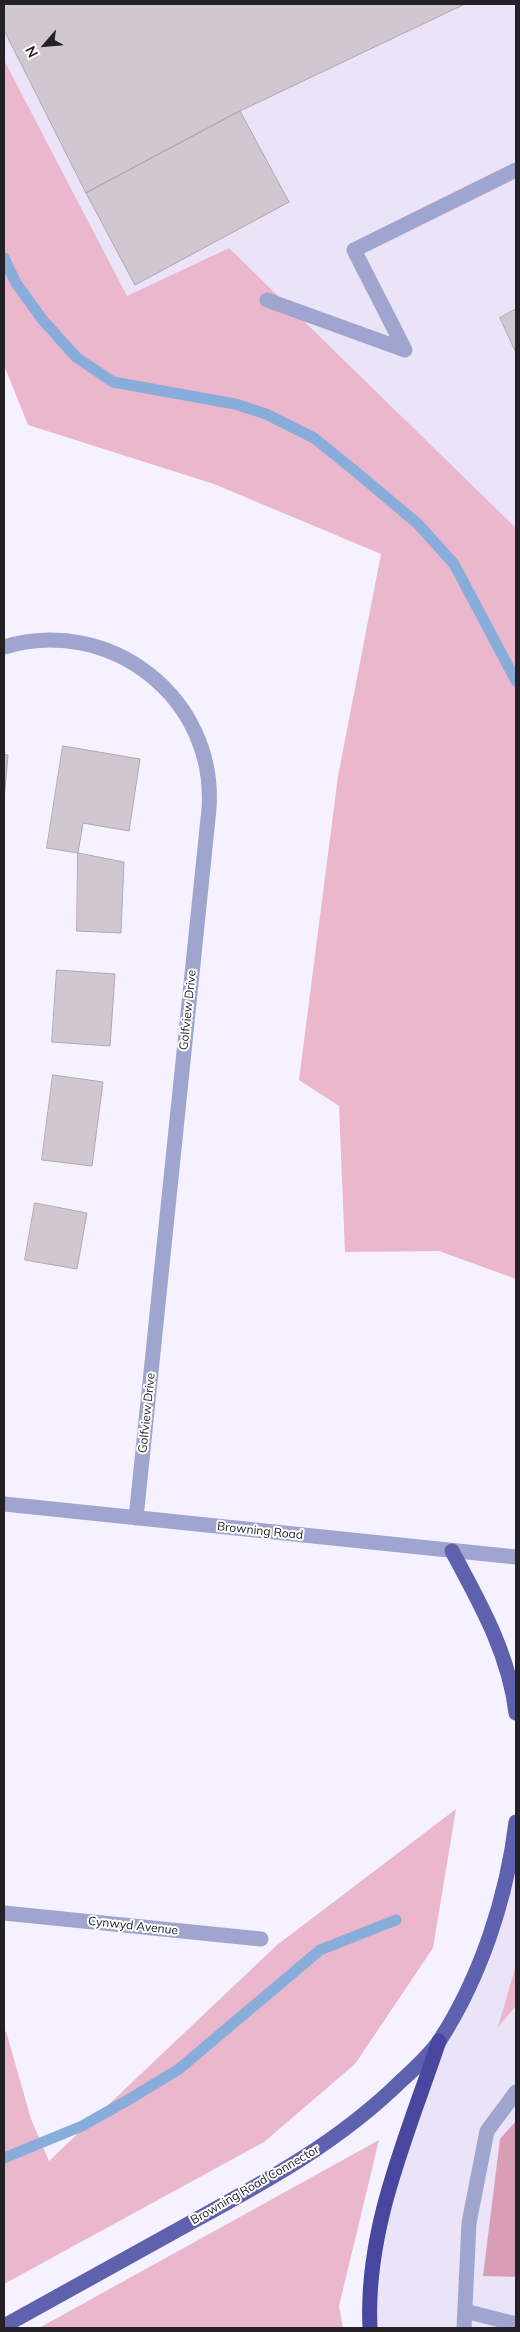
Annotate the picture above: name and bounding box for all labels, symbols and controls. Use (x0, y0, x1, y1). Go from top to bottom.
north arrow (20, 20, 70, 70)
text: N (21, 43, 42, 61)
street label: Golfview Drive (177, 969, 199, 1051)
street label: Golfview Drive (136, 1372, 158, 1454)
street label: Browning Road (216, 1519, 304, 1543)
street label: Cynwyd Avenue (87, 1914, 179, 1938)
street label: Browning Road Connector (188, 2142, 322, 2228)

